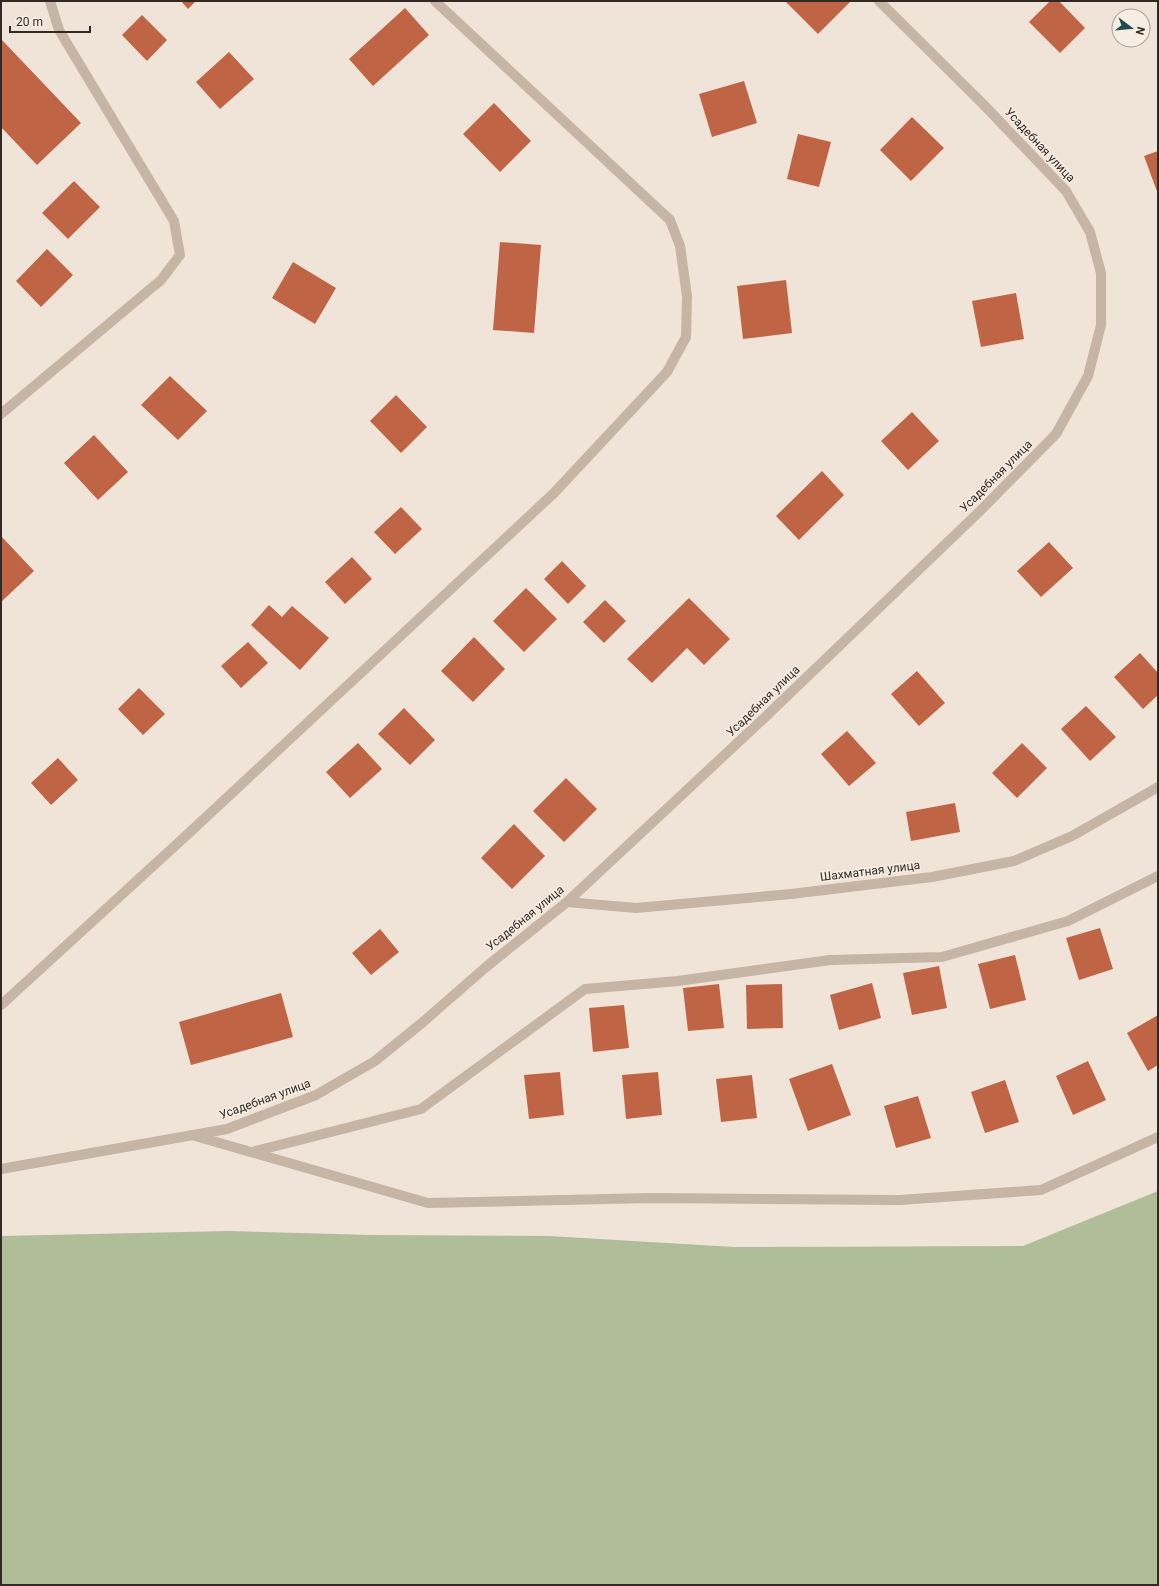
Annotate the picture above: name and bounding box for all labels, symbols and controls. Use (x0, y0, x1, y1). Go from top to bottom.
scale bar (10, 8, 90, 34)
north arrow (1111, 8, 1151, 48)
text: 20 m (16, 15, 43, 29)
text: N (1133, 25, 1147, 36)
street label: Усадебная улица (1002, 105, 1078, 185)
street label: Усадебная улица (957, 437, 1035, 515)
street label: Усадебная улица (724, 663, 802, 739)
street label: Шахматная улица (819, 858, 921, 884)
street label: Усадебная улица (483, 882, 567, 954)
street label: Усадебная улица (217, 1076, 313, 1122)

